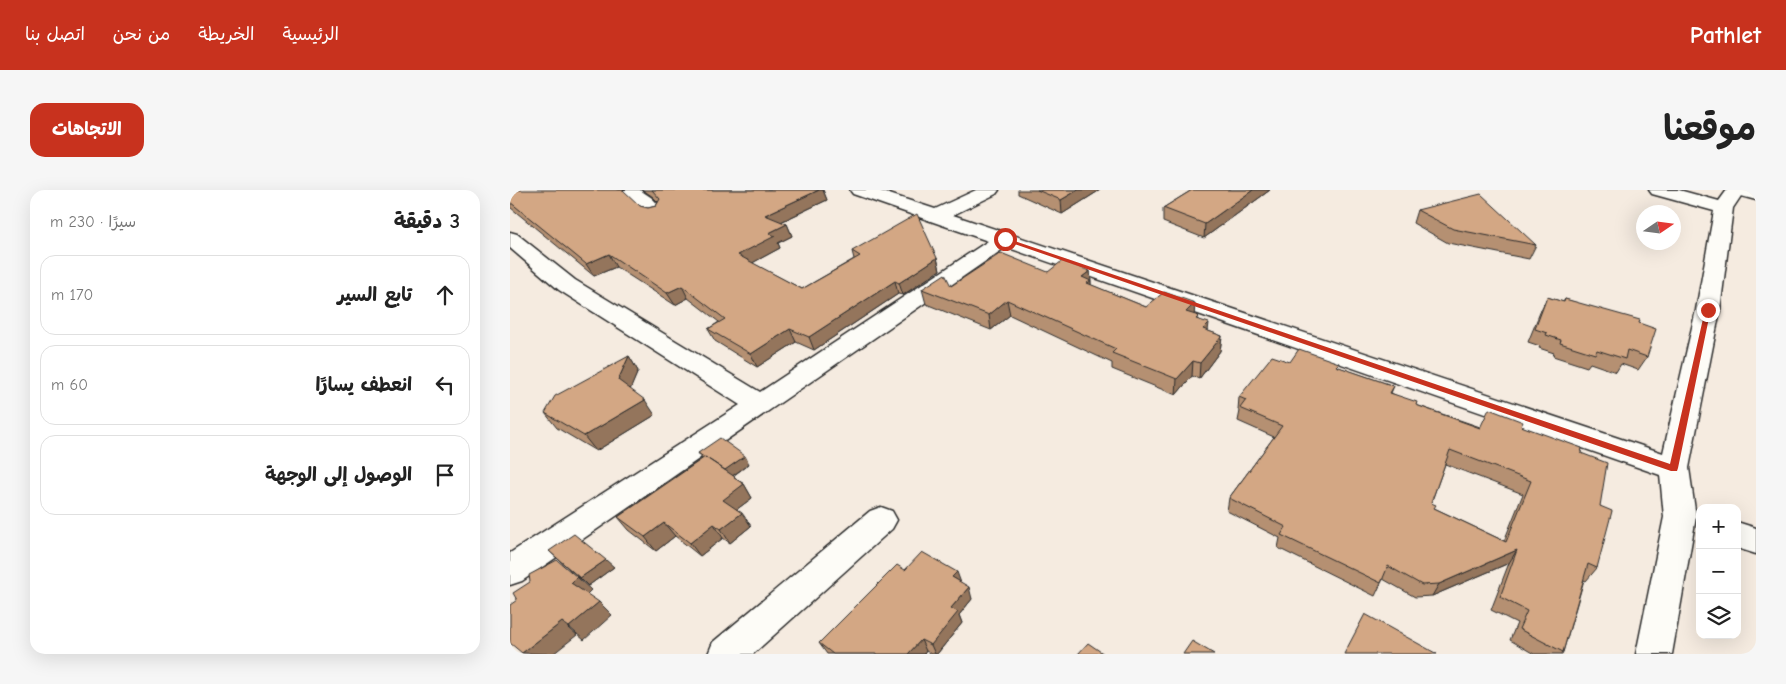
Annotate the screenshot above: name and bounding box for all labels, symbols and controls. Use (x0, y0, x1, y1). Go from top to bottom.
text: Pathlet (1690, 21, 1761, 49)
text: اتصل بنا (25, 24, 85, 45)
text: من نحن (113, 24, 170, 45)
text: الخريطة (198, 24, 254, 45)
text: الرئيسية (282, 24, 339, 45)
button: الاتجاهات (30, 103, 144, 157)
text: موقعنا (1663, 108, 1756, 149)
north arrow (1636, 205, 1681, 250)
text: 3 دقيقة (394, 209, 460, 233)
text: سيرًا · 230 m (50, 213, 136, 231)
route start (994, 228, 1017, 251)
icon: ahead (431, 281, 459, 309)
text: تابع السير (338, 284, 412, 306)
text: 170 m (51, 286, 93, 304)
route end (1697, 299, 1720, 322)
icon: left (431, 371, 459, 399)
text: انعطف يسارًا (315, 374, 412, 396)
text: 60 m (51, 376, 88, 394)
icon: arrive (431, 461, 459, 489)
text: الوصول إلى الوجهة (265, 464, 412, 486)
map controls (1696, 504, 1741, 639)
button: + (1696, 504, 1741, 549)
button: − (1696, 549, 1741, 594)
button: layers (1696, 594, 1741, 639)

